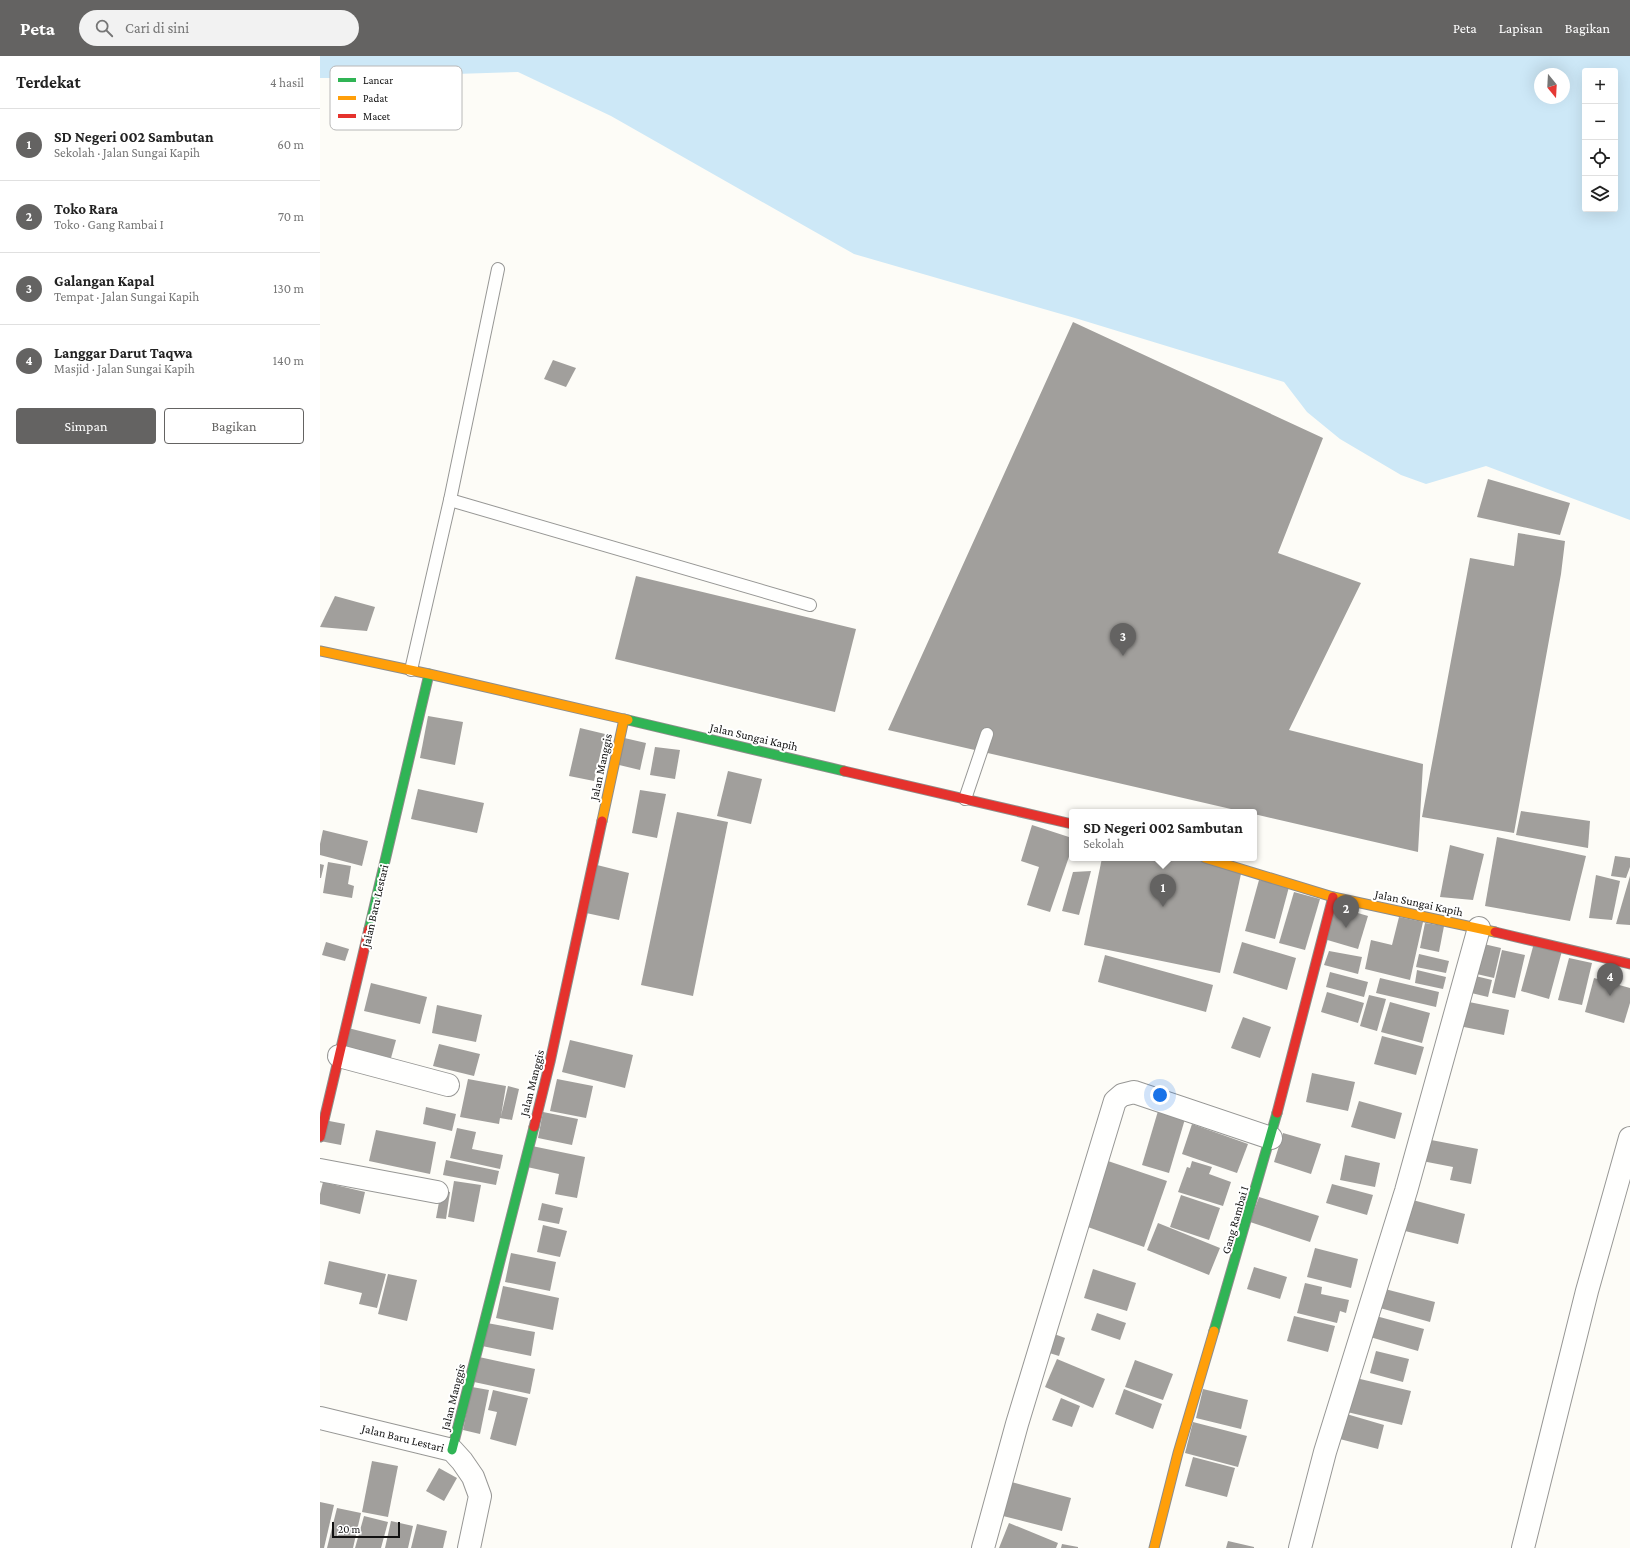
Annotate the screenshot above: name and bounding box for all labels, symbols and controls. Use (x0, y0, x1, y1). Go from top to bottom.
search box (79, 10, 359, 46)
icon: search (93, 17, 115, 39)
text: Peta (20, 18, 55, 39)
text: Cari di sini (125, 20, 189, 36)
text: Peta (1453, 20, 1477, 36)
text: Lapisan (1499, 20, 1543, 36)
text: Bagikan (1565, 20, 1610, 36)
legend (330, 66, 462, 130)
north arrow (1534, 68, 1570, 104)
map controls (1582, 68, 1618, 212)
button: + (1582, 68, 1618, 104)
text: Terdekat (16, 73, 81, 92)
text: Lancar (363, 74, 393, 86)
text: 4 hasil (270, 75, 304, 90)
text: Padat (363, 92, 388, 104)
button: − (1582, 104, 1618, 140)
text: Macet (363, 110, 391, 122)
text: SD Negeri 002 Sambutan (54, 129, 214, 145)
text: 1 (27, 137, 31, 152)
text: 60 m (277, 137, 304, 152)
button: locate (1582, 140, 1618, 176)
text: Sekolah · Jalan Sungai Kapih (54, 145, 200, 160)
button: layers (1582, 176, 1618, 212)
text: Toko Rara (54, 201, 118, 217)
text: 2 (26, 209, 32, 224)
text: 70 m (278, 209, 304, 224)
text: Toko · Gang Rambai I (54, 217, 164, 232)
text: Galangan Kapal (54, 273, 154, 289)
text: 3 (26, 281, 32, 296)
text: 130 m (273, 281, 304, 296)
text: Tempat · Jalan Sungai Kapih (54, 289, 199, 304)
text: Langgar Darut Taqwa (54, 345, 193, 361)
text: 4 (25, 353, 33, 368)
text: 140 m (273, 353, 304, 368)
text: Masjid · Jalan Sungai Kapih (54, 361, 195, 376)
button: Simpan (16, 408, 156, 444)
button: Bagikan (164, 408, 304, 444)
pin: 3 (1110, 623, 1136, 656)
street label: Jalan Sungai Kapih (708, 720, 800, 754)
street label: Jalan Manggis (587, 732, 615, 803)
popup (1069, 809, 1257, 861)
text: SD Negeri 002 Sambutan (1083, 820, 1243, 836)
text: Sekolah (1083, 836, 1124, 851)
street label: Jalan Baru Lestari (358, 863, 391, 950)
pin: 1 (1150, 874, 1176, 907)
street label: Jalan Sungai Kapih (1373, 887, 1465, 919)
pin: 2 (1333, 895, 1359, 928)
pin: 4 (1597, 963, 1623, 996)
street label: Jalan Manggis (517, 1048, 547, 1119)
your location (1150, 1085, 1170, 1105)
street label: Gang Rambai I (1219, 1184, 1251, 1256)
street label: Jalan Manggis (438, 1362, 468, 1433)
street label: Jalan Baru Lestari (359, 1421, 446, 1455)
scale bar (332, 1520, 400, 1539)
text: 20 m (338, 1523, 360, 1535)

